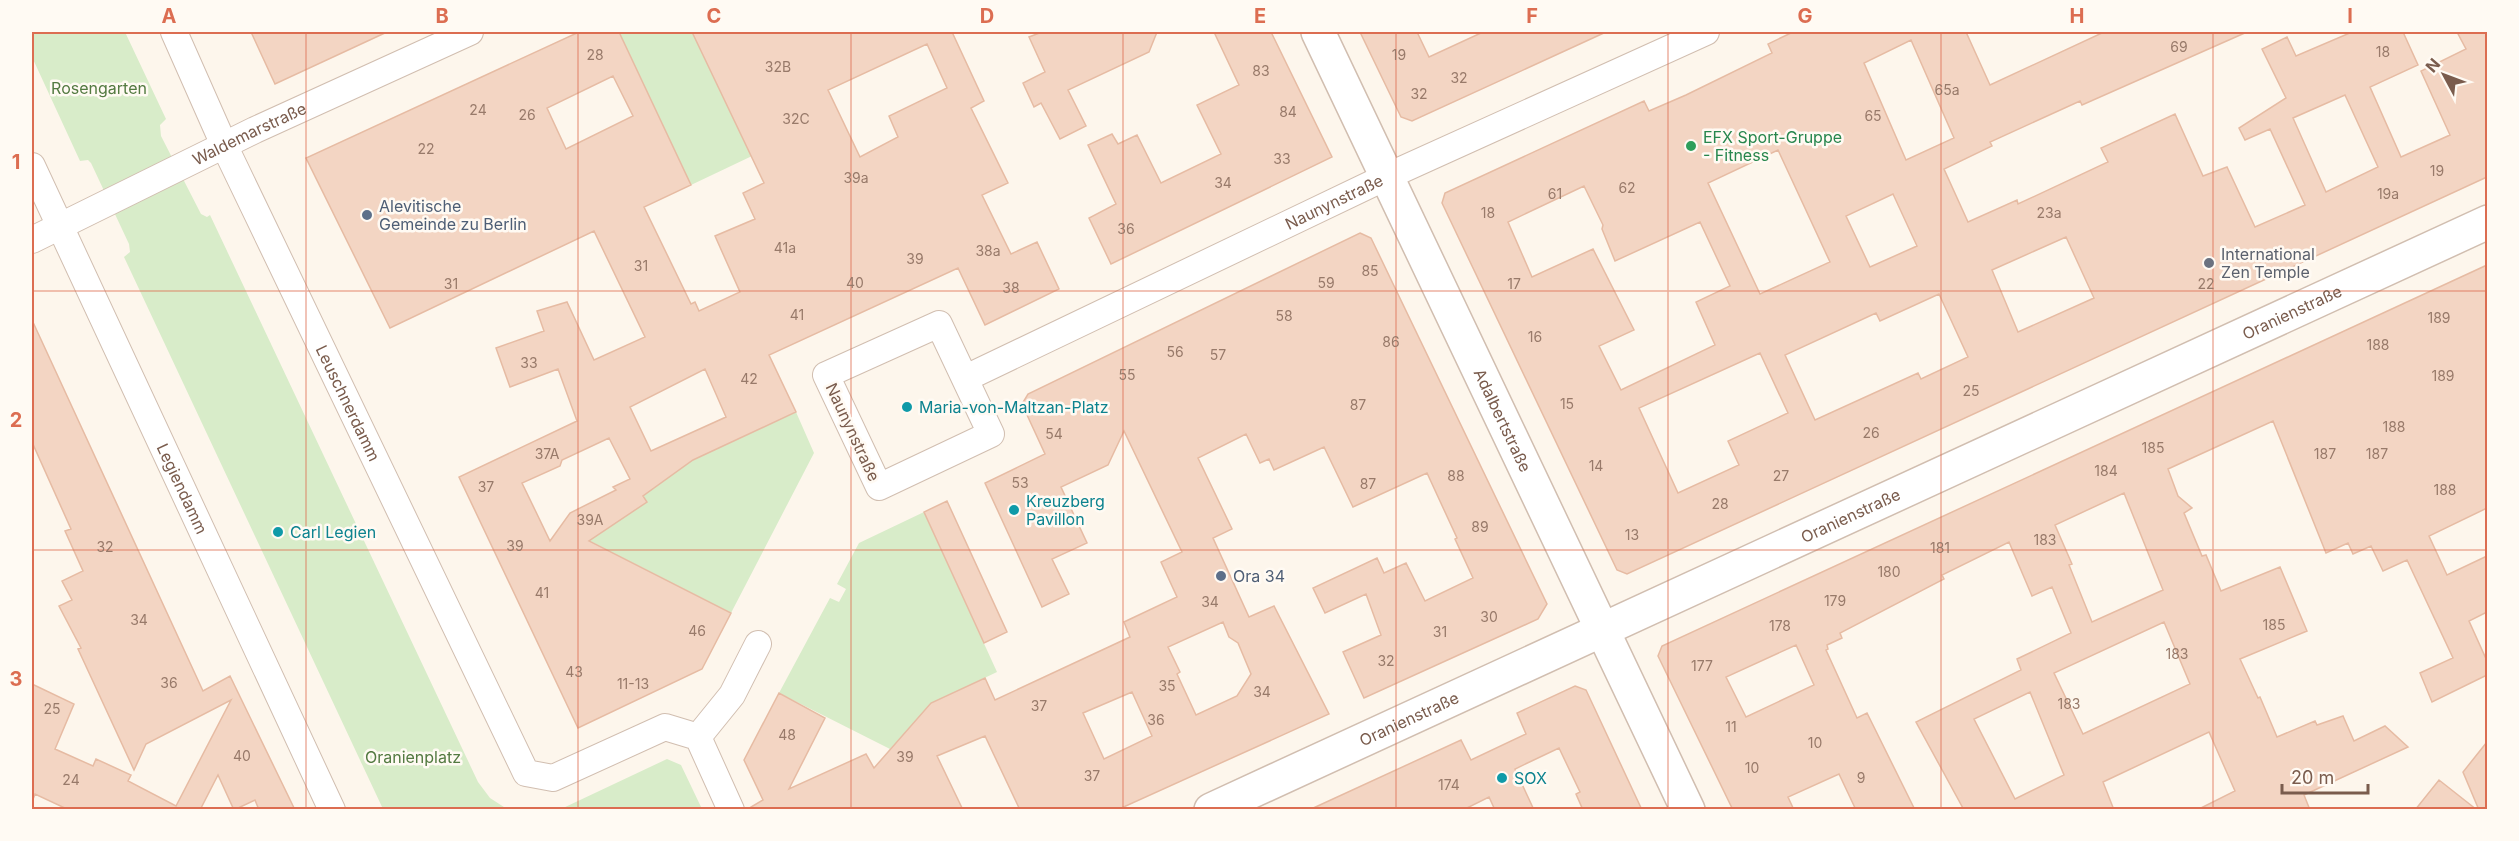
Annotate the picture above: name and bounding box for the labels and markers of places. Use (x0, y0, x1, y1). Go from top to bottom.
place label: EFX Sport-Gruppe - Fitness (1703, 127, 1842, 165)
marker: EFX Sport-Gruppe - Fitness (1684, 139, 1698, 153)
place label: Alevitische Gemeinde zu Berlin (379, 196, 527, 234)
marker: Alevitische Gemeinde zu Berlin (360, 208, 374, 222)
place label: International Zen Temple (2221, 244, 2315, 282)
marker: International Zen Temple (2202, 256, 2216, 270)
place label: Maria-von-Maltzan-Platz (919, 397, 1109, 417)
marker: Maria-von-Maltzan-Platz (900, 400, 914, 414)
place label: Kreuzberg Pavillon (1026, 491, 1105, 529)
marker: Kreuzberg Pavillon (1007, 503, 1021, 517)
place label: Carl Legien (290, 522, 376, 542)
marker: Carl Legien (271, 525, 285, 539)
place label: Ora 34 (1233, 566, 1285, 586)
marker: Ora 34 (1214, 569, 1228, 583)
place label: SOX (1514, 768, 1547, 788)
marker: SOX (1495, 771, 1509, 785)

